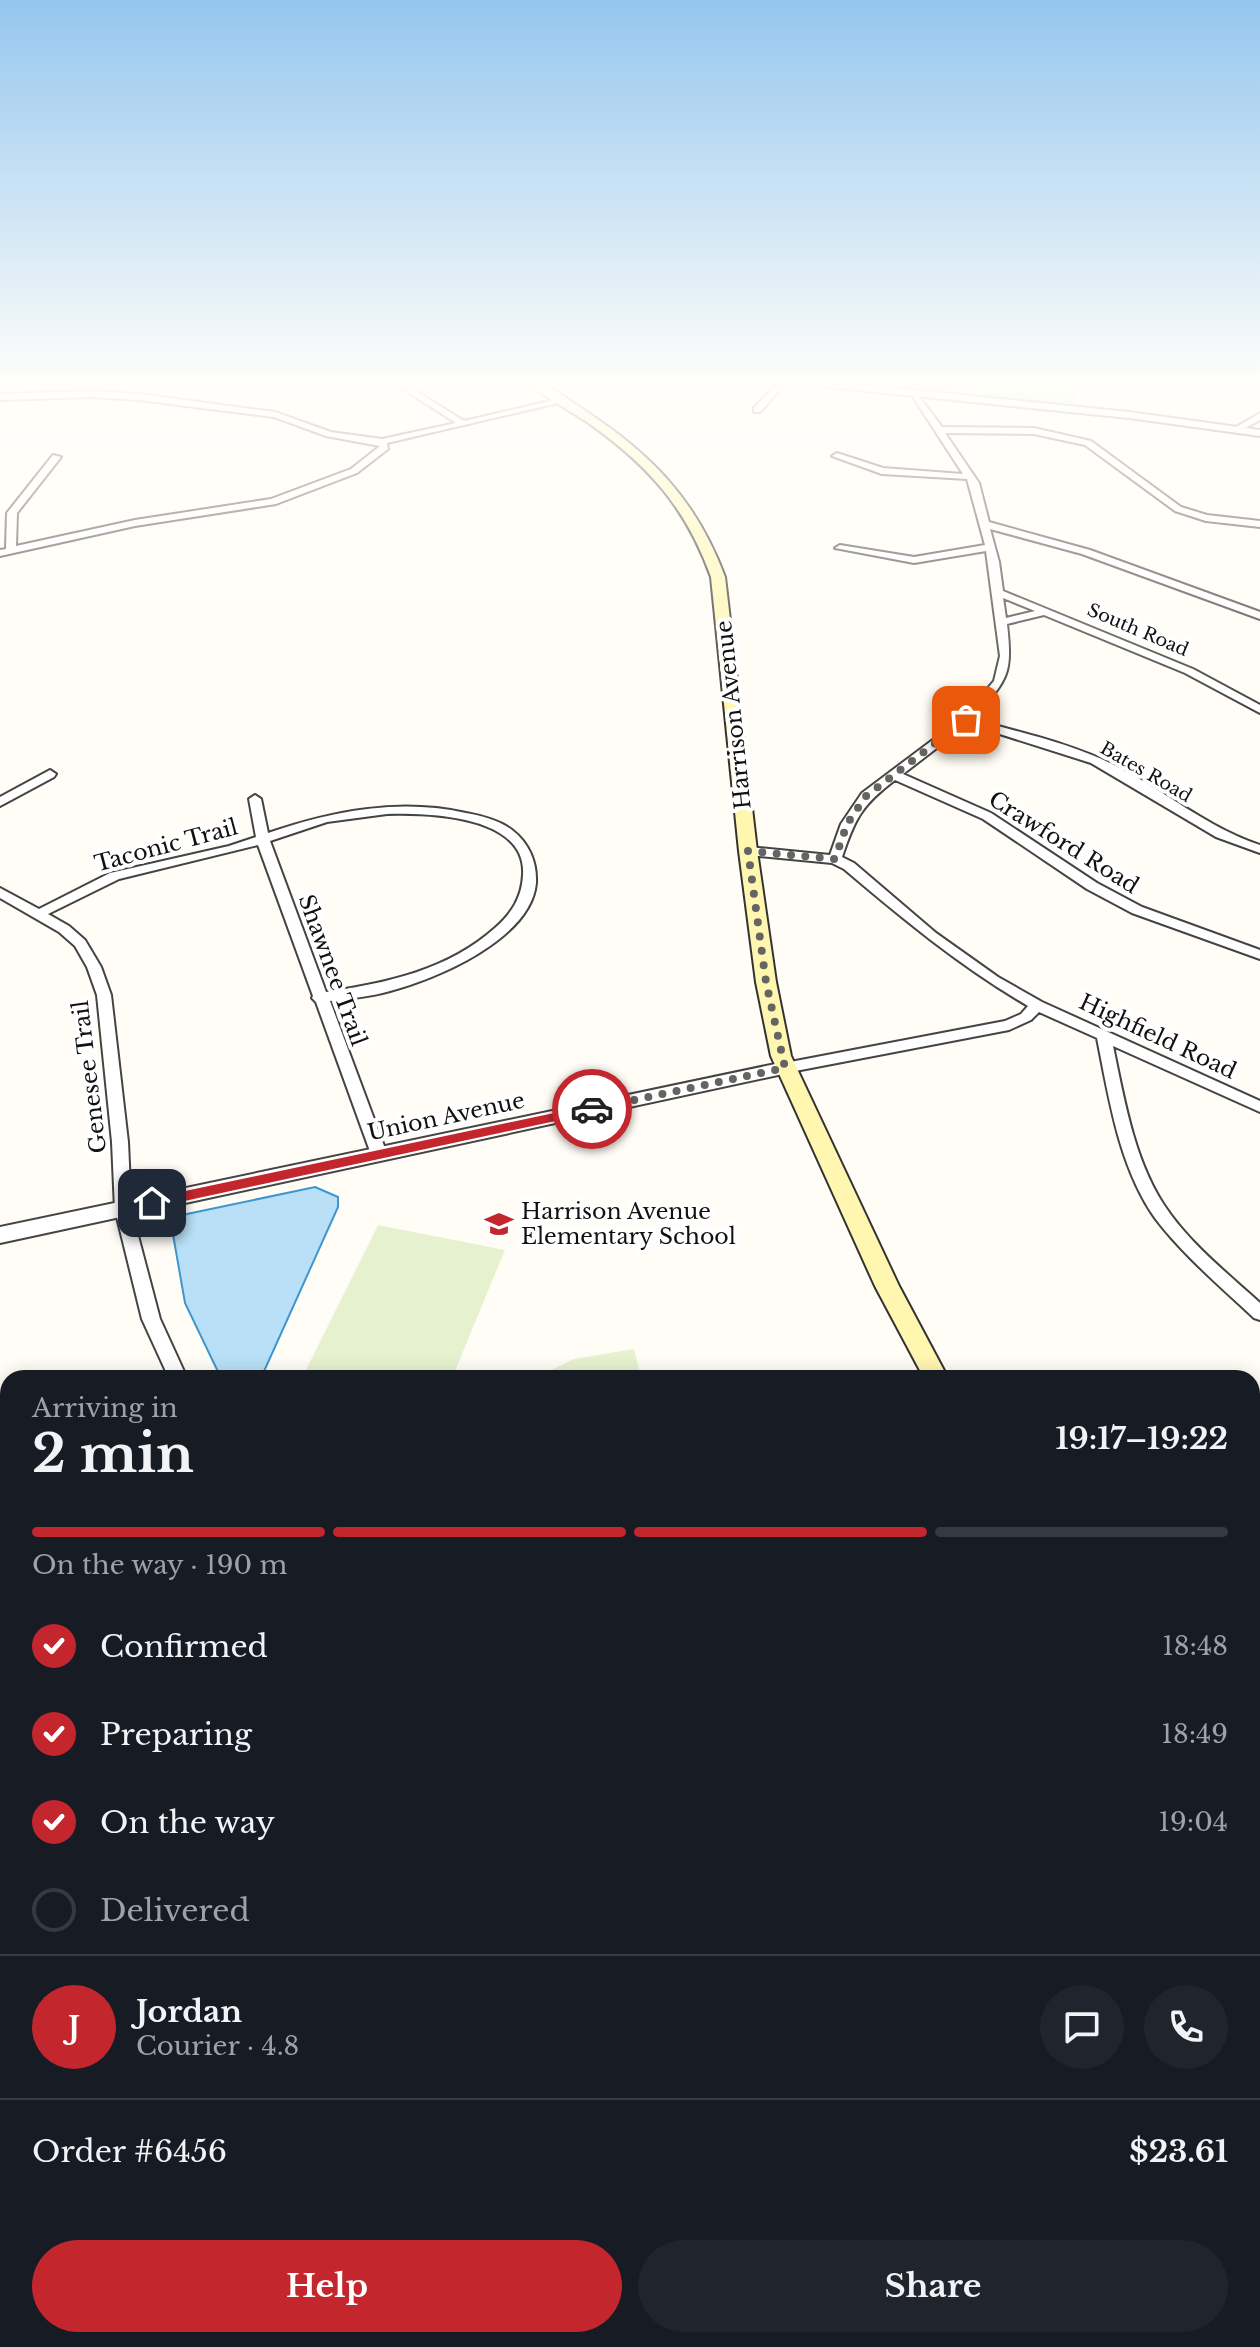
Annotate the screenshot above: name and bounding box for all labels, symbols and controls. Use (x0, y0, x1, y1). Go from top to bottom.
street label: South Road (1084, 599, 1192, 661)
street label: Harrison Avenue (710, 619, 757, 811)
pin (932, 686, 1000, 754)
icon: bag (944, 698, 988, 742)
street label: Bates Road (1096, 737, 1196, 807)
street label: Crawford Road (984, 785, 1144, 899)
street label: Taconic Trail (92, 813, 241, 878)
street label: Shawnee Trail (293, 891, 372, 1050)
street label: Highfield Road (1075, 988, 1241, 1085)
street label: Genesee Trail (67, 999, 112, 1155)
courier (552, 1069, 632, 1149)
street label: Union Avenue (365, 1087, 527, 1146)
icon: car (570, 1087, 614, 1131)
pin (118, 1169, 186, 1237)
icon: home (130, 1181, 174, 1225)
place label: Harrison Avenue Elementary School (521, 1198, 736, 1250)
school or university icon: Harrison Avenue Elementary School (484, 1209, 514, 1239)
text: Arriving in (32, 1392, 178, 1424)
text: 19:17–19:22 (1055, 1420, 1228, 1457)
text: 2 min (32, 1422, 194, 1486)
text: On the way · 190 m (32, 1549, 287, 1581)
icon: check (32, 1624, 76, 1668)
text: Confirmed (100, 1628, 268, 1665)
text: 18:48 (1162, 1630, 1228, 1662)
icon: check (32, 1712, 76, 1756)
text: Preparing (100, 1716, 252, 1753)
text: 18:49 (1161, 1718, 1228, 1750)
icon: check (32, 1800, 76, 1844)
text: On the way (100, 1804, 275, 1841)
text: 19:04 (1159, 1806, 1228, 1838)
text: Delivered (100, 1892, 250, 1929)
button: chat (1040, 1985, 1124, 2069)
button: phone (1144, 1985, 1228, 2069)
text: Jordan (136, 1993, 242, 2030)
text: J (68, 2009, 80, 2046)
text: Courier · 4.8 (136, 2030, 299, 2062)
text: Order #6456 (32, 2133, 227, 2170)
text: $23.61 (1129, 2133, 1228, 2170)
button: Help (32, 2240, 622, 2332)
button: Share (638, 2240, 1228, 2332)

